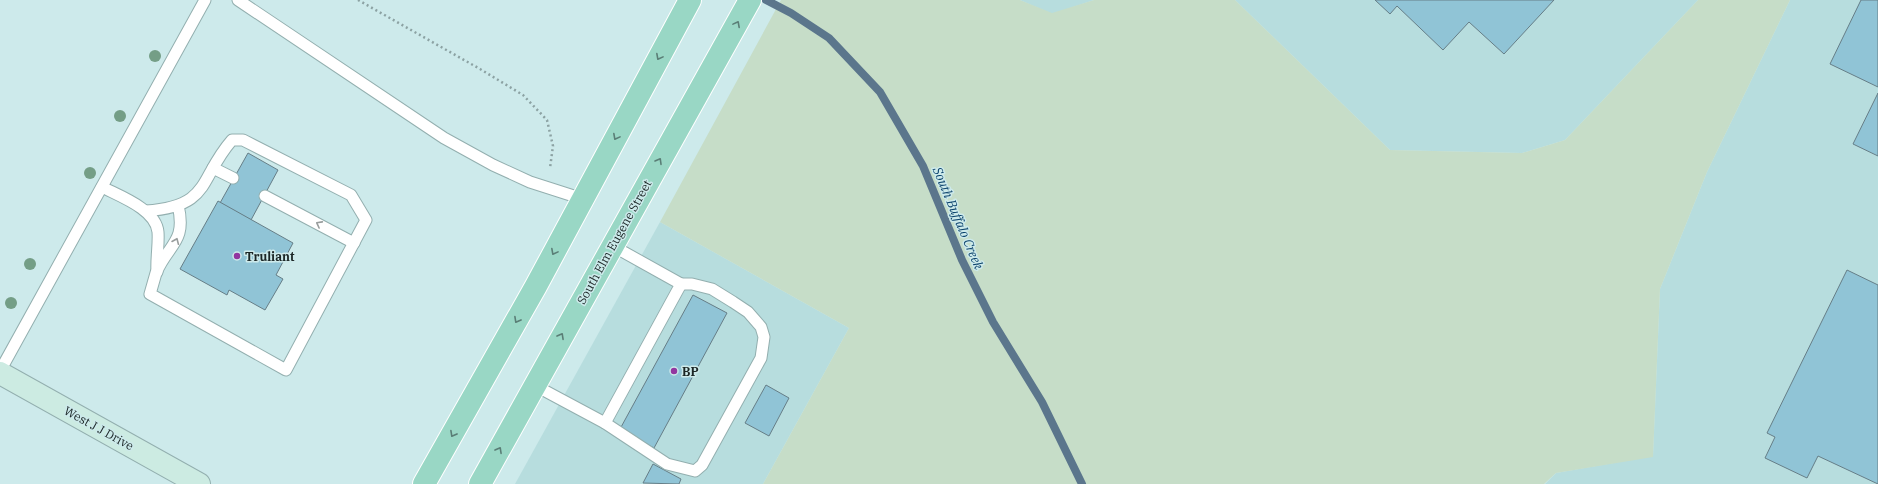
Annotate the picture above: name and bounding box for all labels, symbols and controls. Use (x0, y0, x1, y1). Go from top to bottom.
one-way arrow (732, 21, 739, 28)
one-way arrow (656, 52, 664, 60)
one-way arrow (613, 133, 621, 140)
one-way arrow (655, 158, 662, 166)
water label: South Buffalo Creek (928, 163, 987, 272)
street label: South Elm Eugene Street (574, 177, 654, 307)
one-way arrow (316, 222, 323, 229)
one-way arrow (171, 238, 179, 245)
one-way arrow (552, 247, 559, 255)
place label: Truliant (245, 249, 295, 264)
marker: Truliant (232, 251, 242, 261)
one-way arrow (514, 316, 521, 323)
one-way arrow (557, 333, 564, 340)
place label: BP (682, 364, 699, 379)
marker: BP (669, 366, 679, 376)
street label: West J J Drive (62, 403, 136, 453)
one-way arrow (450, 430, 457, 437)
one-way arrow (494, 447, 501, 454)

